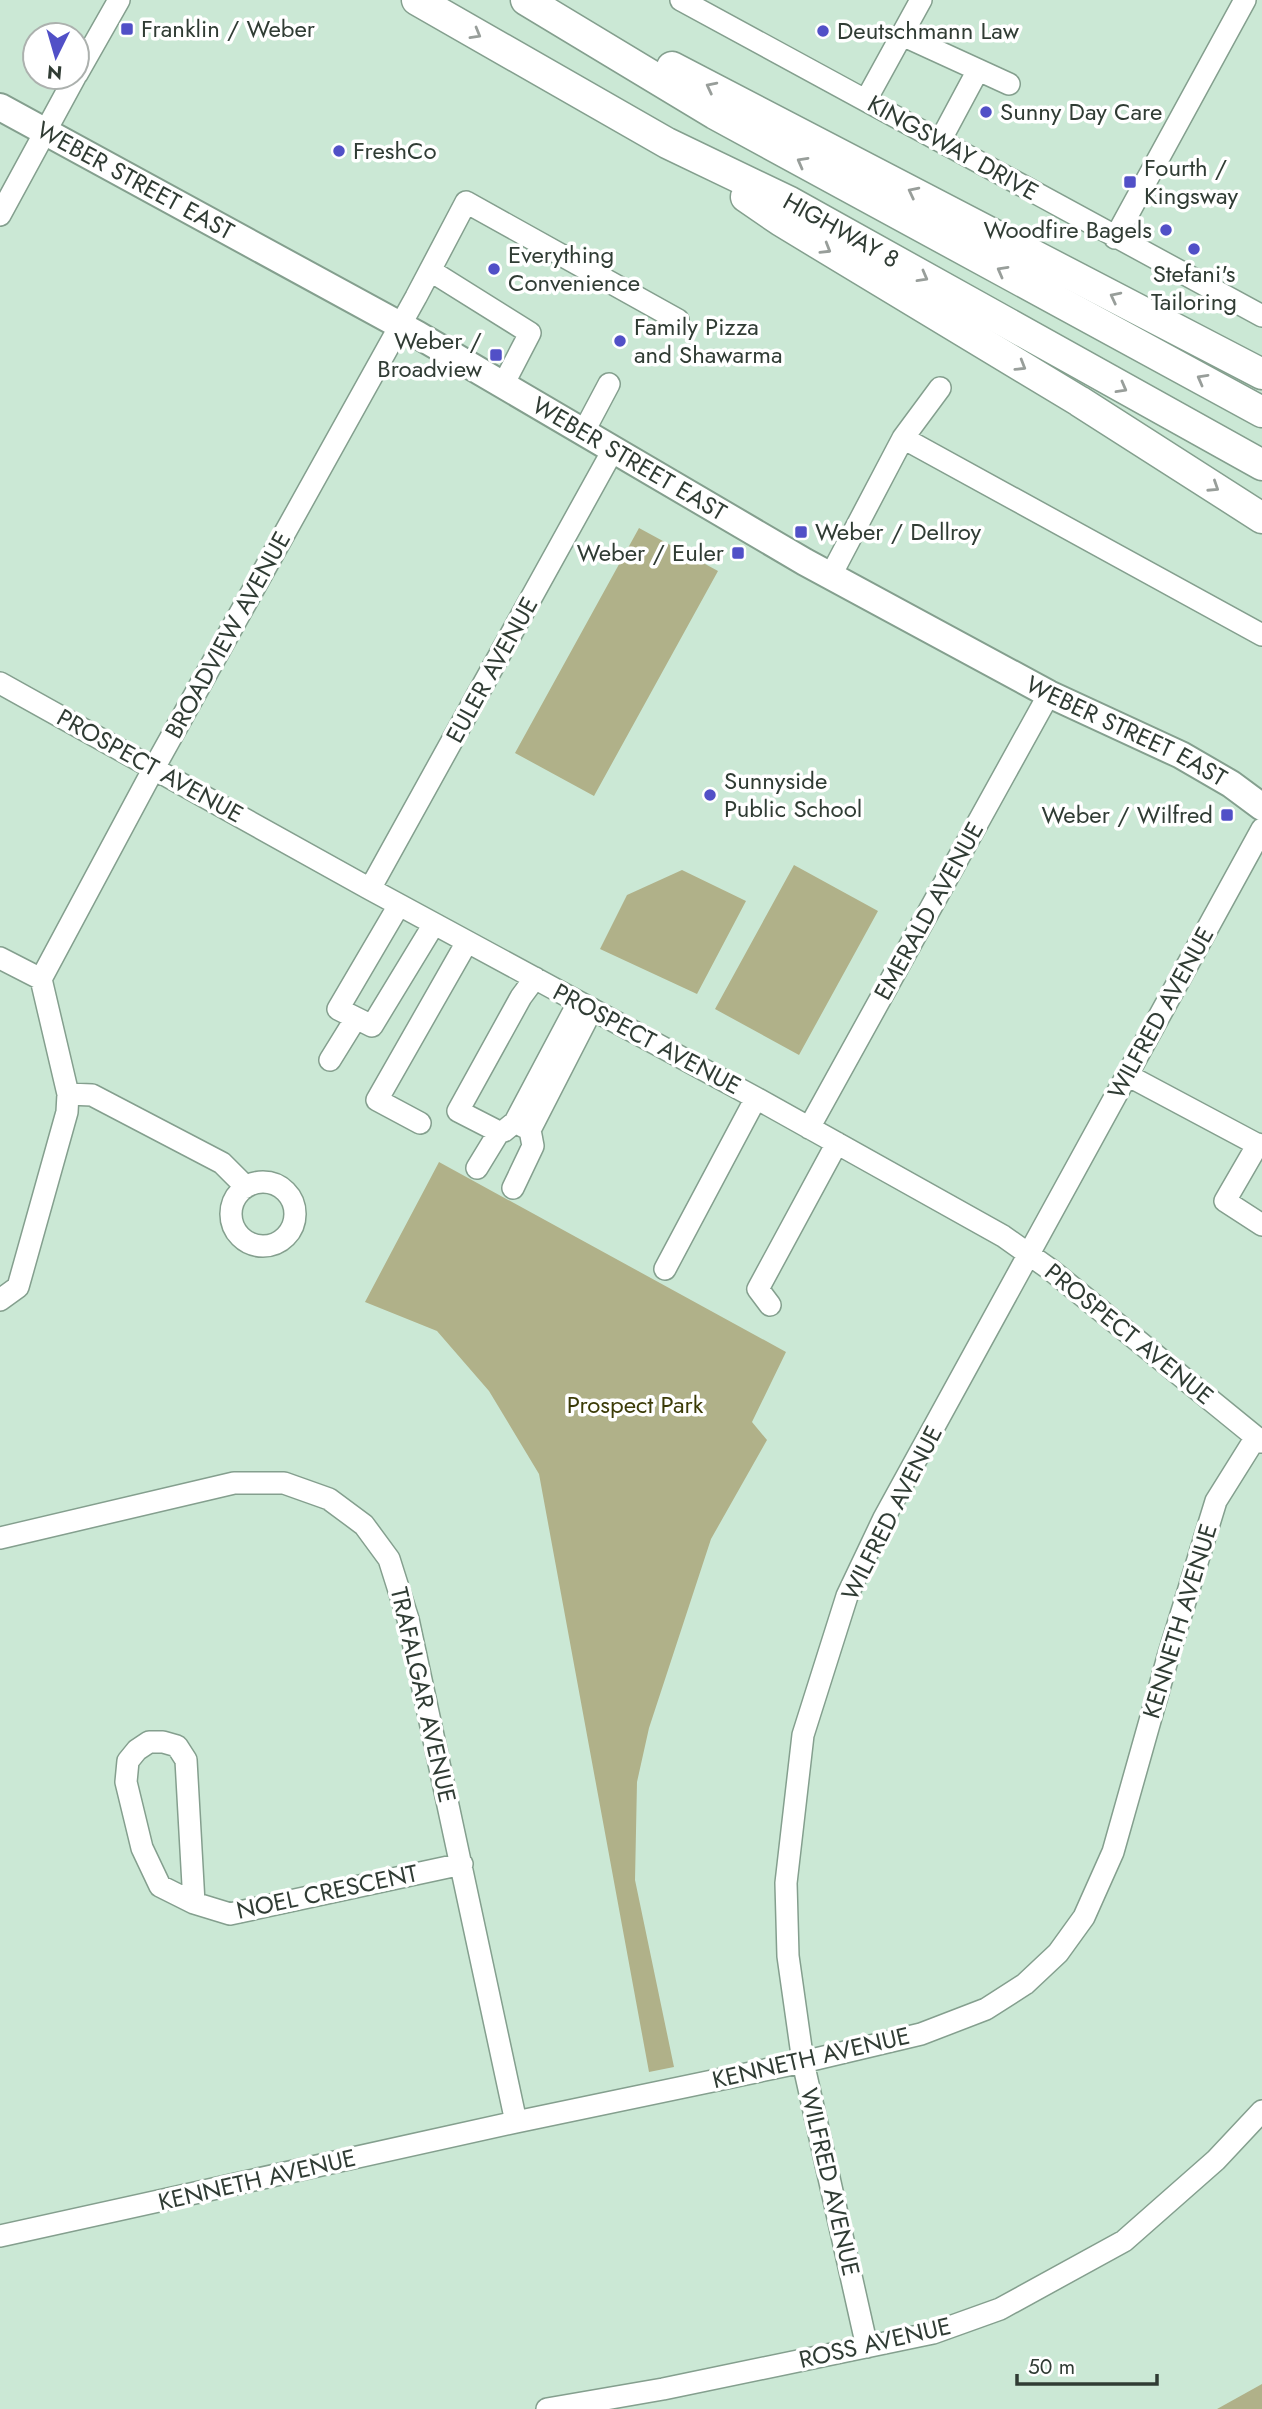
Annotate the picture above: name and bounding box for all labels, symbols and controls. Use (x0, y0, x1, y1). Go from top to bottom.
place label: Franklin / Weber (141, 11, 316, 46)
place label: Deutschmann Law (837, 13, 1020, 48)
north arrow (21, 21, 91, 91)
marker: Franklin / Weber (119, 21, 135, 37)
marker: Deutschmann Law (815, 23, 831, 39)
one-way arrow (469, 26, 482, 39)
text: N (46, 58, 63, 87)
one-way arrow (706, 82, 718, 95)
street label: KINGSWAY DRIVE (861, 86, 1045, 209)
place label: Sunny Day Care (1000, 94, 1162, 129)
marker: Sunny Day Care (978, 104, 994, 120)
street label: WEBER STREET EAST (30, 112, 240, 248)
place label: FreshCo (353, 133, 437, 168)
marker: FreshCo (331, 143, 347, 159)
place label: Fourth / Kingsway (1144, 150, 1238, 213)
one-way arrow (797, 157, 810, 170)
marker: Fourth / Kingsway (1122, 174, 1138, 190)
street label: HIGHWAY 8 (777, 184, 906, 277)
one-way arrow (908, 187, 920, 200)
place label: Woodfire Bagels (984, 212, 1152, 247)
marker: Woodfire Bagels (1158, 222, 1174, 238)
place label: Everything Convenience (508, 237, 640, 300)
one-way arrow (819, 240, 832, 253)
marker: Stefani's Tailoring (1186, 241, 1202, 257)
place label: Stefani's Tailoring (1151, 256, 1237, 319)
marker: Everything Convenience (486, 261, 502, 277)
one-way arrow (997, 265, 1009, 279)
one-way arrow (916, 269, 928, 282)
one-way arrow (1109, 292, 1122, 305)
place label: Family Pizza and Shawarma (634, 309, 783, 372)
place label: Weber / Broadview (377, 323, 483, 386)
marker: Family Pizza and Shawarma (612, 333, 628, 349)
marker: Weber / Broadview (488, 347, 504, 363)
one-way arrow (1014, 358, 1027, 371)
one-way arrow (1197, 374, 1209, 387)
one-way arrow (1115, 380, 1127, 393)
street label: WEBER STREET EAST (526, 388, 733, 529)
one-way arrow (1206, 479, 1219, 492)
place label: Weber / Dellroy (815, 514, 982, 549)
marker: Weber / Dellroy (793, 524, 809, 540)
street label: BROADVIEW AVENUE (156, 525, 299, 745)
place label: Weber / Euler (577, 535, 725, 570)
marker: Weber / Euler (730, 545, 746, 561)
street label: EULER AVENUE (437, 590, 546, 749)
street label: WEBER STREET EAST (1020, 667, 1234, 795)
street label: PROSPECT AVENUE (51, 700, 250, 831)
place label: Sunnyside Public School (724, 763, 862, 826)
marker: Sunnyside Public School (702, 787, 718, 803)
place label: Weber / Wilfred (1041, 797, 1213, 832)
marker: Weber / Wilfred (1219, 807, 1235, 823)
street label: EMERALD AVENUE (865, 815, 992, 1006)
street label: WILFRED AVENUE (1099, 920, 1222, 1105)
street label: PROSPECT AVENUE (547, 974, 747, 1103)
street label: PROSPECT AVENUE (1037, 1254, 1221, 1413)
park label: Prospect Park (567, 1387, 704, 1422)
street label: WILFRED AVENUE (832, 1419, 951, 1606)
street label: KENNETH AVENUE (1133, 1519, 1226, 1723)
street label: TRAFALGAR AVENUE (382, 1584, 465, 1806)
street label: NOEL CRESCENT (233, 1855, 421, 1928)
street label: KENNETH AVENUE (709, 2018, 913, 2097)
street label: WILFRED AVENUE (792, 2084, 869, 2279)
street label: KENNETH AVENUE (155, 2140, 359, 2219)
street label: ROSS AVENUE (795, 2308, 954, 2377)
scale bar (1017, 2342, 1157, 2386)
text: 50 m (1028, 2352, 1075, 2382)

